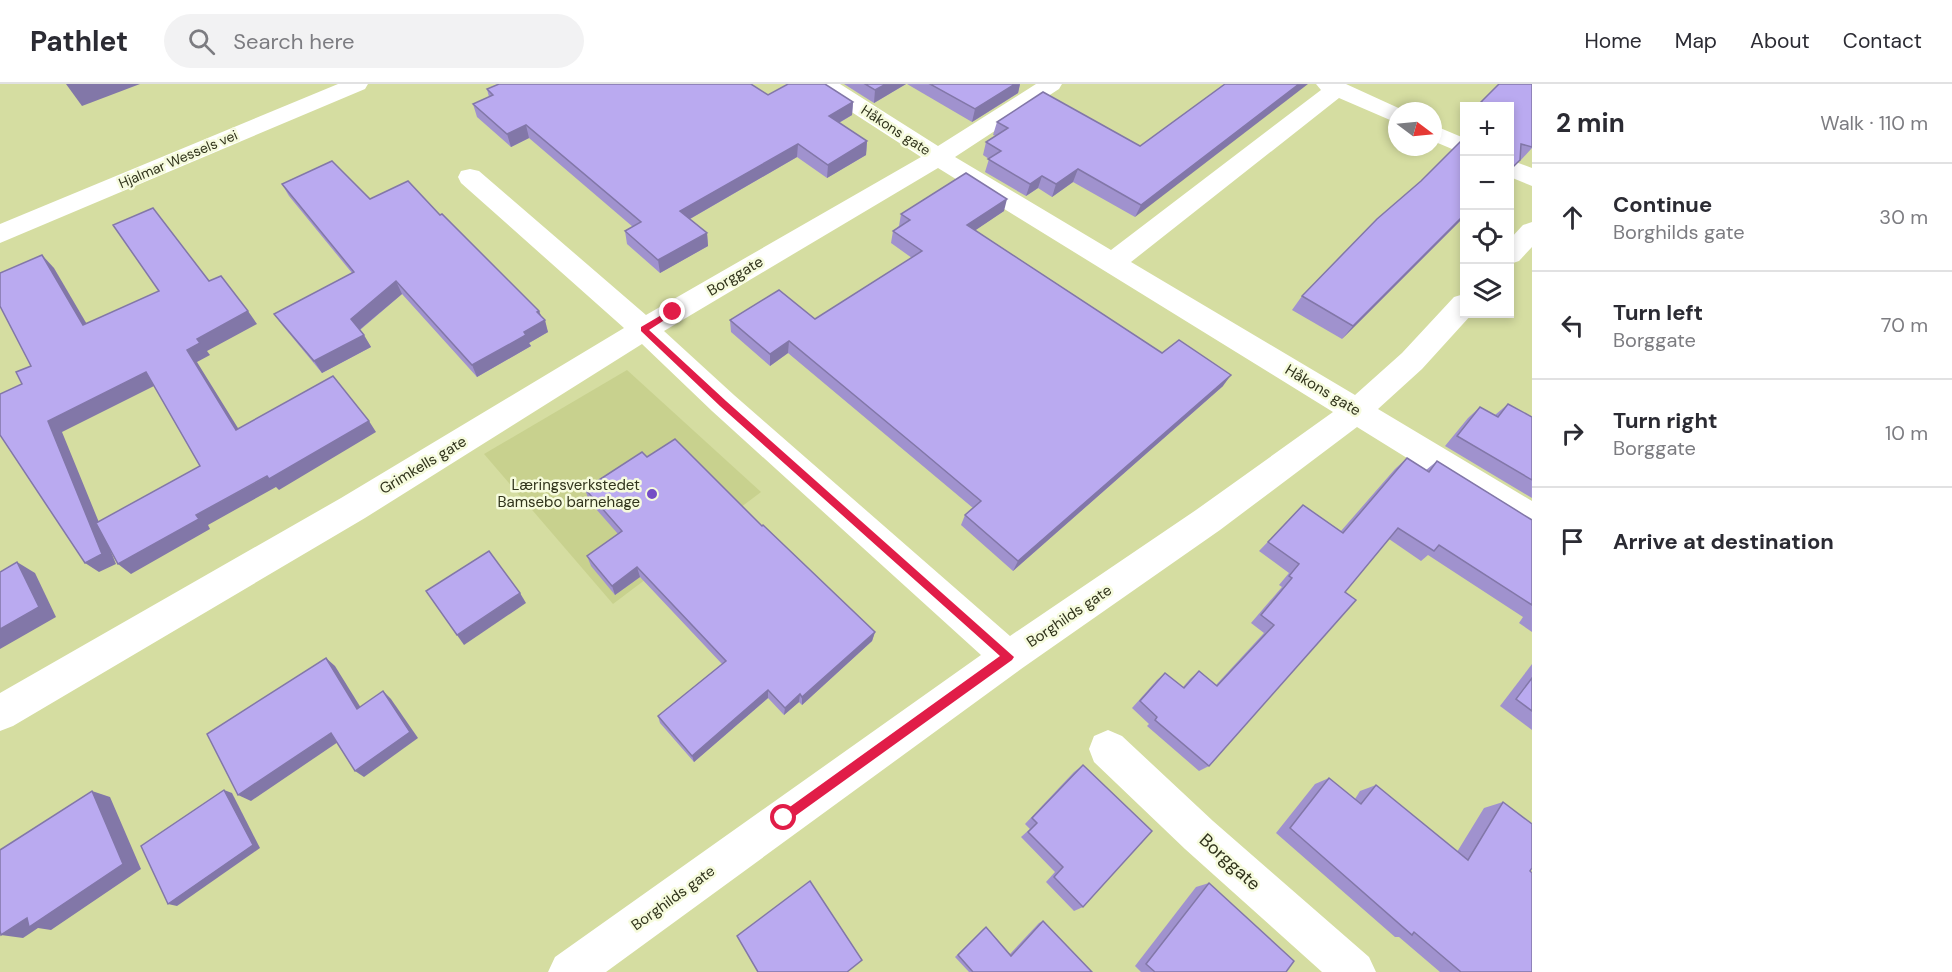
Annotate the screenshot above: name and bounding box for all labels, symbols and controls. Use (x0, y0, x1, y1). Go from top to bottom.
search box (164, 14, 584, 68)
text: Pathlet (30, 23, 128, 60)
icon: search (185, 25, 218, 58)
text: Search here (233, 27, 355, 56)
text: Home (1584, 27, 1642, 55)
text: Map (1675, 27, 1717, 55)
text: About (1750, 27, 1810, 55)
text: Contact (1843, 27, 1922, 55)
street label: Håkons gate (858, 101, 934, 159)
north arrow (1388, 102, 1442, 156)
map controls (1460, 102, 1514, 318)
button: + (1460, 102, 1514, 156)
text: 2 min (1556, 106, 1625, 140)
text: Walk · 110 m (1820, 110, 1928, 136)
street label: Hjalmar Wessels vei (116, 126, 240, 192)
button: − (1460, 156, 1514, 210)
text: Continue (1613, 190, 1712, 219)
icon: ahead (1556, 201, 1589, 234)
text: 30 m (1879, 204, 1928, 230)
button: locate (1460, 210, 1514, 264)
text: Borghilds gate (1613, 219, 1745, 245)
street label: Borggate (703, 251, 767, 301)
button: layers (1460, 264, 1514, 318)
route end (659, 298, 685, 324)
text: Turn left (1613, 298, 1703, 327)
icon: left (1556, 309, 1589, 342)
text: 70 m (1881, 312, 1928, 338)
text: Borggate (1613, 327, 1696, 353)
street label: Håkons gate (1281, 360, 1365, 420)
text: Turn right (1613, 406, 1718, 435)
icon: right (1556, 417, 1589, 450)
text: 10 m (1885, 420, 1928, 446)
street label: Grimkells gate (376, 431, 470, 499)
text: Borggate (1613, 435, 1696, 461)
place label: Læringsverkstedet Bamsebo barnehage (497, 475, 640, 512)
marker: Læringsverkstedet Bamsebo barnehage (645, 487, 659, 501)
icon: arrive (1556, 525, 1589, 558)
text: Arrive at destination (1613, 527, 1834, 556)
street label: Borghilds gate (1023, 580, 1115, 652)
route start (770, 804, 796, 830)
street label: Borggate (1194, 828, 1266, 896)
street label: Borghilds gate (627, 861, 719, 935)

